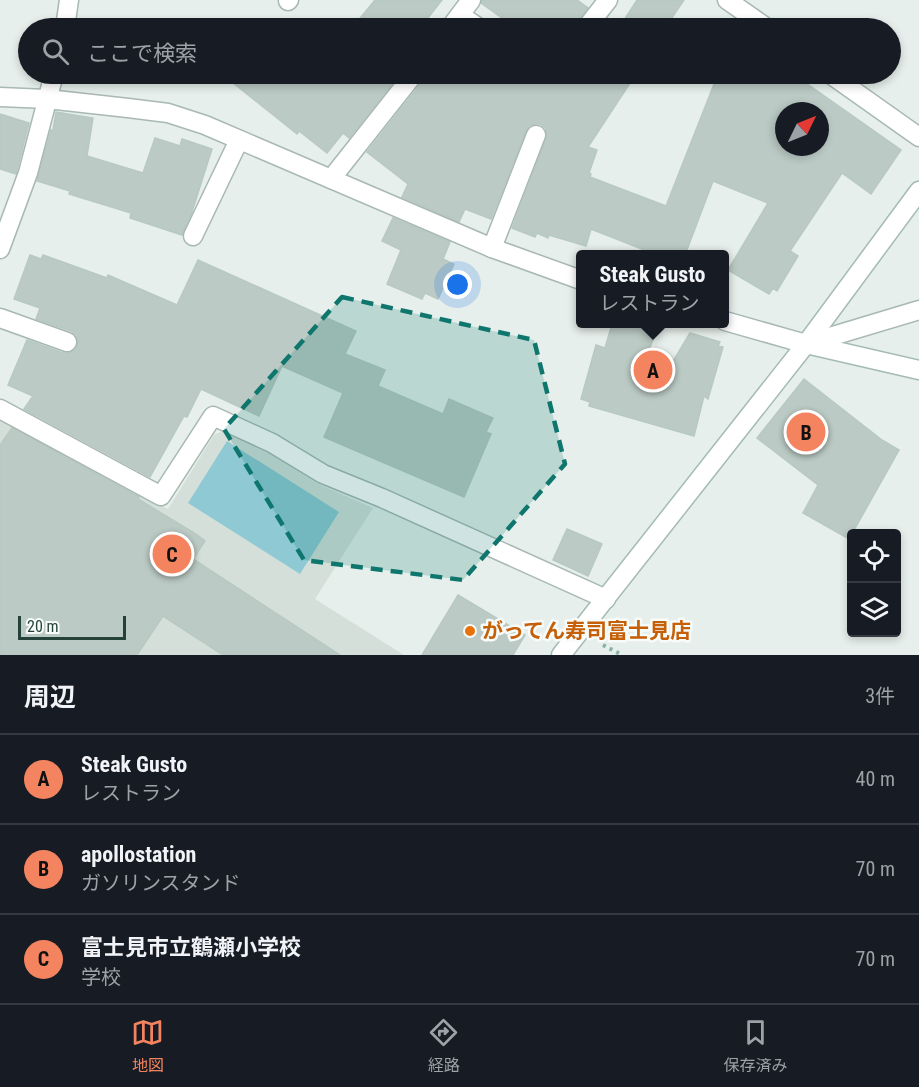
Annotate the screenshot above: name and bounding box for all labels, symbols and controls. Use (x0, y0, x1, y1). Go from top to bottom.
search box (18, 18, 901, 84)
icon: search (39, 35, 72, 68)
text: ここで検索 (87, 41, 197, 66)
north arrow (775, 102, 829, 156)
popup (576, 250, 729, 328)
text: Steak Gusto (599, 262, 706, 287)
your location (443, 270, 472, 299)
text: レストラン (599, 291, 699, 315)
pin: A (634, 348, 672, 392)
pin: B (786, 410, 826, 454)
map controls (847, 529, 901, 637)
button: locate (847, 529, 901, 583)
pin: C (152, 532, 192, 576)
button: layers (847, 583, 901, 637)
scale bar (18, 613, 126, 640)
text: 20 m (27, 617, 59, 636)
place label: がってん寿司富士見店 (482, 619, 691, 643)
marker: がってん寿司富士見店 (463, 624, 477, 638)
text: 周辺 (24, 682, 76, 712)
text: 3件 (865, 684, 895, 708)
text: Steak Gusto (81, 752, 187, 777)
text: A (38, 767, 49, 791)
text: 40 m (856, 767, 895, 791)
text: レストラン (81, 781, 181, 805)
text: apollostation (81, 842, 196, 867)
text: B (38, 857, 49, 881)
text: 70 m (856, 857, 895, 881)
text: ガソリンスタンド (81, 871, 241, 895)
text: 富士見市立鶴瀬小学校 (81, 935, 301, 960)
text: C (38, 947, 49, 971)
text: 70 m (856, 947, 895, 971)
text: 学校 (81, 965, 121, 989)
tab: 地図 (131, 1016, 164, 1076)
tab: 経路 (427, 1016, 460, 1076)
tab: 保存済み (723, 1016, 787, 1076)

